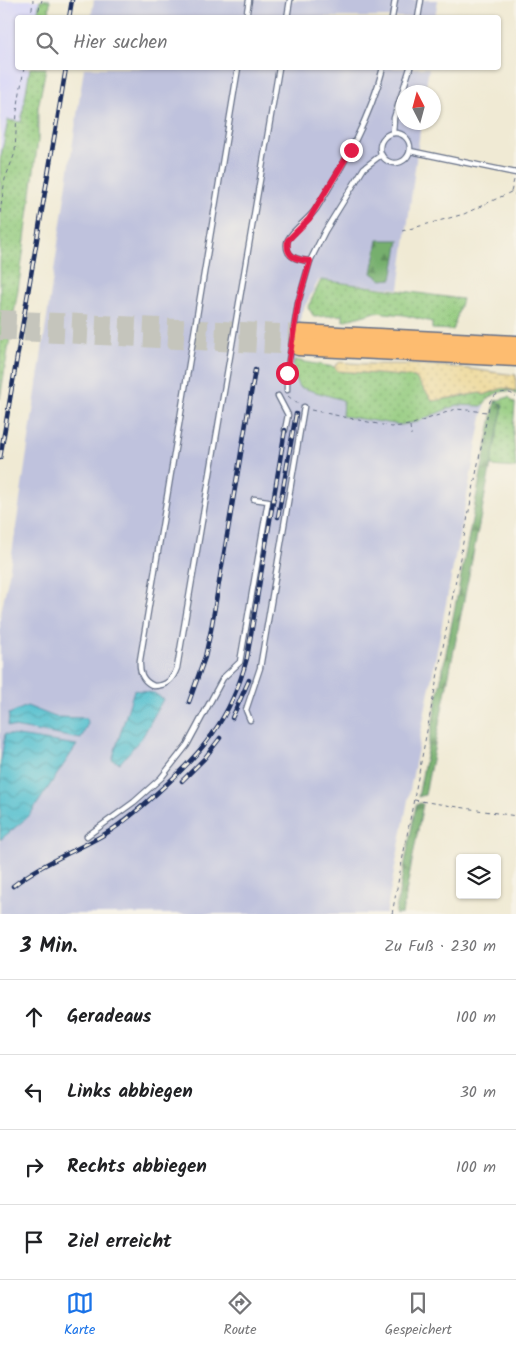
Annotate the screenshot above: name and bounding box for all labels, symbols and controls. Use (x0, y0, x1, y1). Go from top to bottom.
search box (15, 15, 501, 70)
text: Hier suchen (73, 28, 167, 58)
icon: search (33, 29, 61, 57)
north arrow (396, 85, 441, 130)
route end (340, 139, 363, 162)
route start (276, 362, 299, 385)
map controls (456, 854, 501, 899)
button: layers (456, 854, 501, 899)
text: 3 Min. (20, 930, 78, 963)
text: Zu Fuß · 230 m (384, 934, 496, 959)
text: Geradeaus (67, 1002, 152, 1032)
icon: ahead (20, 1003, 48, 1031)
text: 100 m (456, 1005, 496, 1030)
text: Links abbiegen (67, 1077, 193, 1107)
icon: left (20, 1078, 48, 1106)
text: 30 m (460, 1080, 496, 1105)
text: Rechts abbiegen (67, 1152, 207, 1182)
icon: right (20, 1153, 48, 1181)
text: 100 m (456, 1155, 496, 1180)
text: Ziel erreicht (67, 1227, 172, 1257)
icon: arrive (20, 1228, 48, 1256)
tab: Karte (64, 1289, 95, 1341)
tab: Route (223, 1289, 256, 1341)
tab: Gespeichert (385, 1289, 452, 1341)

